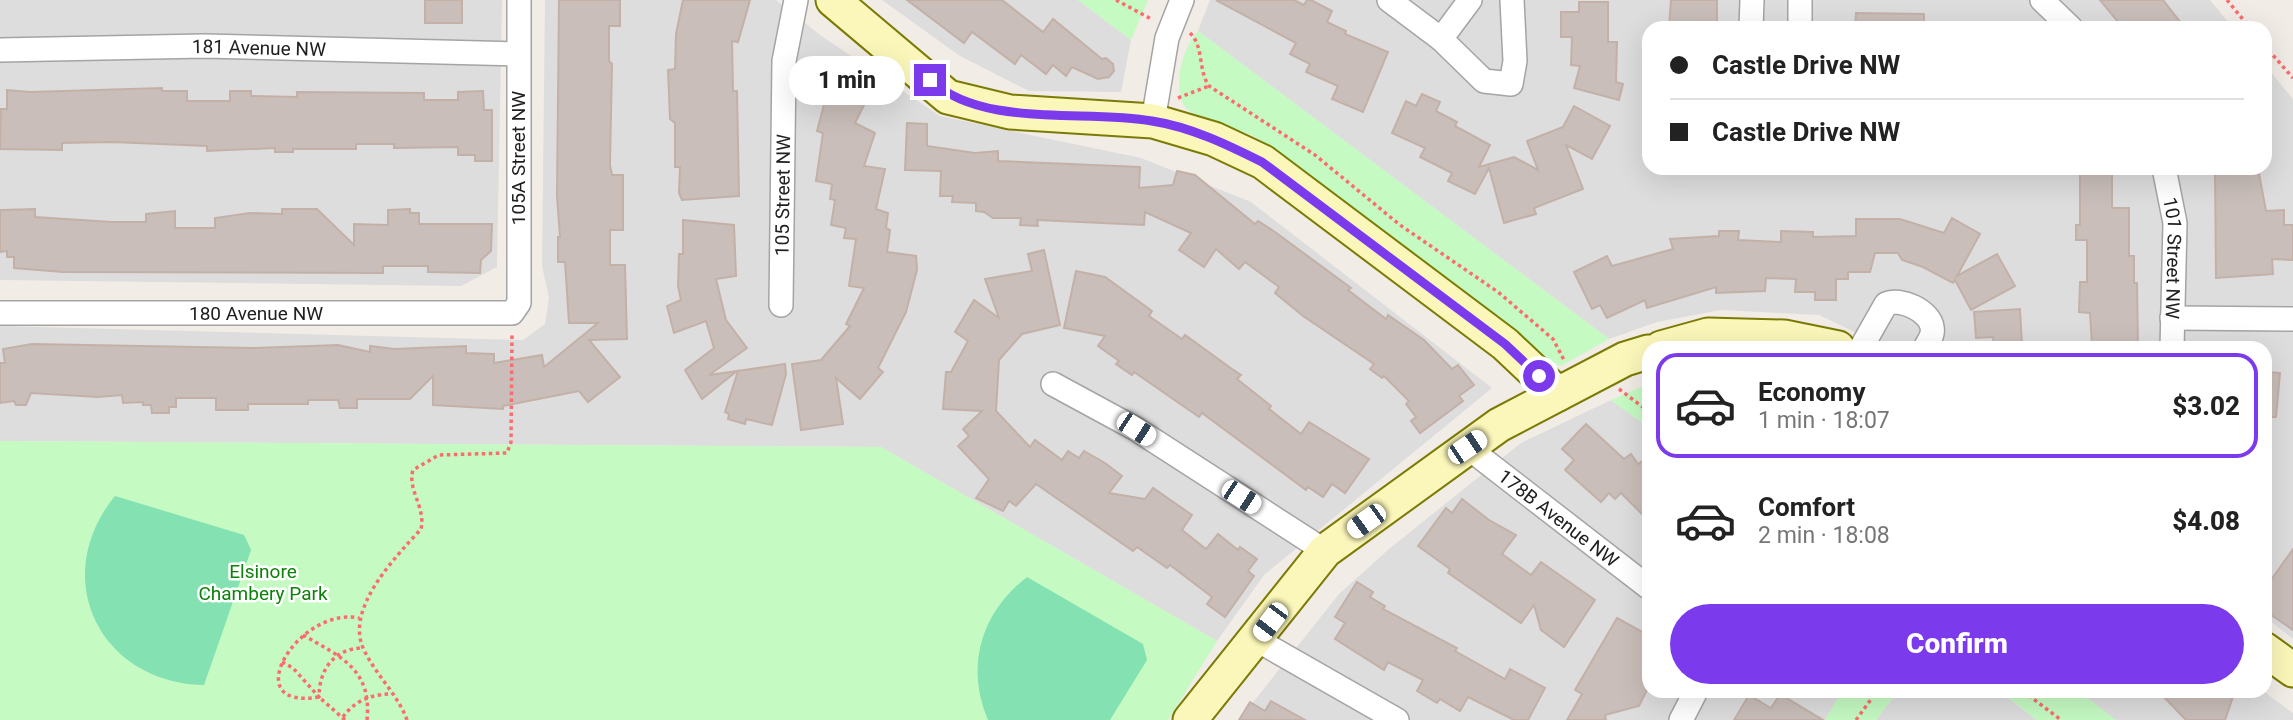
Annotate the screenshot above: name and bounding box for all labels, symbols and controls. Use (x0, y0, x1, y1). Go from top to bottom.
street label: 181 Avenue NW (192, 35, 326, 61)
text: Castle Drive NW (1712, 50, 1900, 80)
callout: 1 min (790, 56, 906, 104)
route end (914, 64, 946, 96)
text: 1 min (818, 67, 876, 94)
street label: 105A Street NW (507, 91, 530, 225)
text: Castle Drive NW (1712, 117, 1900, 147)
street label: 105 Street NW (771, 134, 795, 256)
street label: 101 Street NW (2158, 195, 2186, 319)
street label: 180 Avenue NW (189, 302, 323, 325)
route start (1523, 360, 1555, 392)
icon: car (1674, 374, 1737, 437)
text: Economy (1758, 377, 1865, 407)
text: $3.02 (2172, 391, 2240, 421)
text: 1 min · 18:07 (1758, 407, 1890, 434)
car (1113, 409, 1160, 449)
car (1444, 427, 1491, 467)
street label: 178B Avenue NW (1494, 465, 1623, 572)
car (1218, 477, 1265, 517)
icon: car (1674, 489, 1737, 552)
text: Comfort (1758, 492, 1855, 522)
car (1343, 500, 1390, 542)
text: $4.08 (2172, 506, 2240, 536)
text: 2 min · 18:08 (1758, 522, 1890, 549)
park label: Elsinore Chambery Park (198, 560, 328, 605)
car (1249, 599, 1292, 645)
button: Confirm (1670, 604, 2244, 684)

